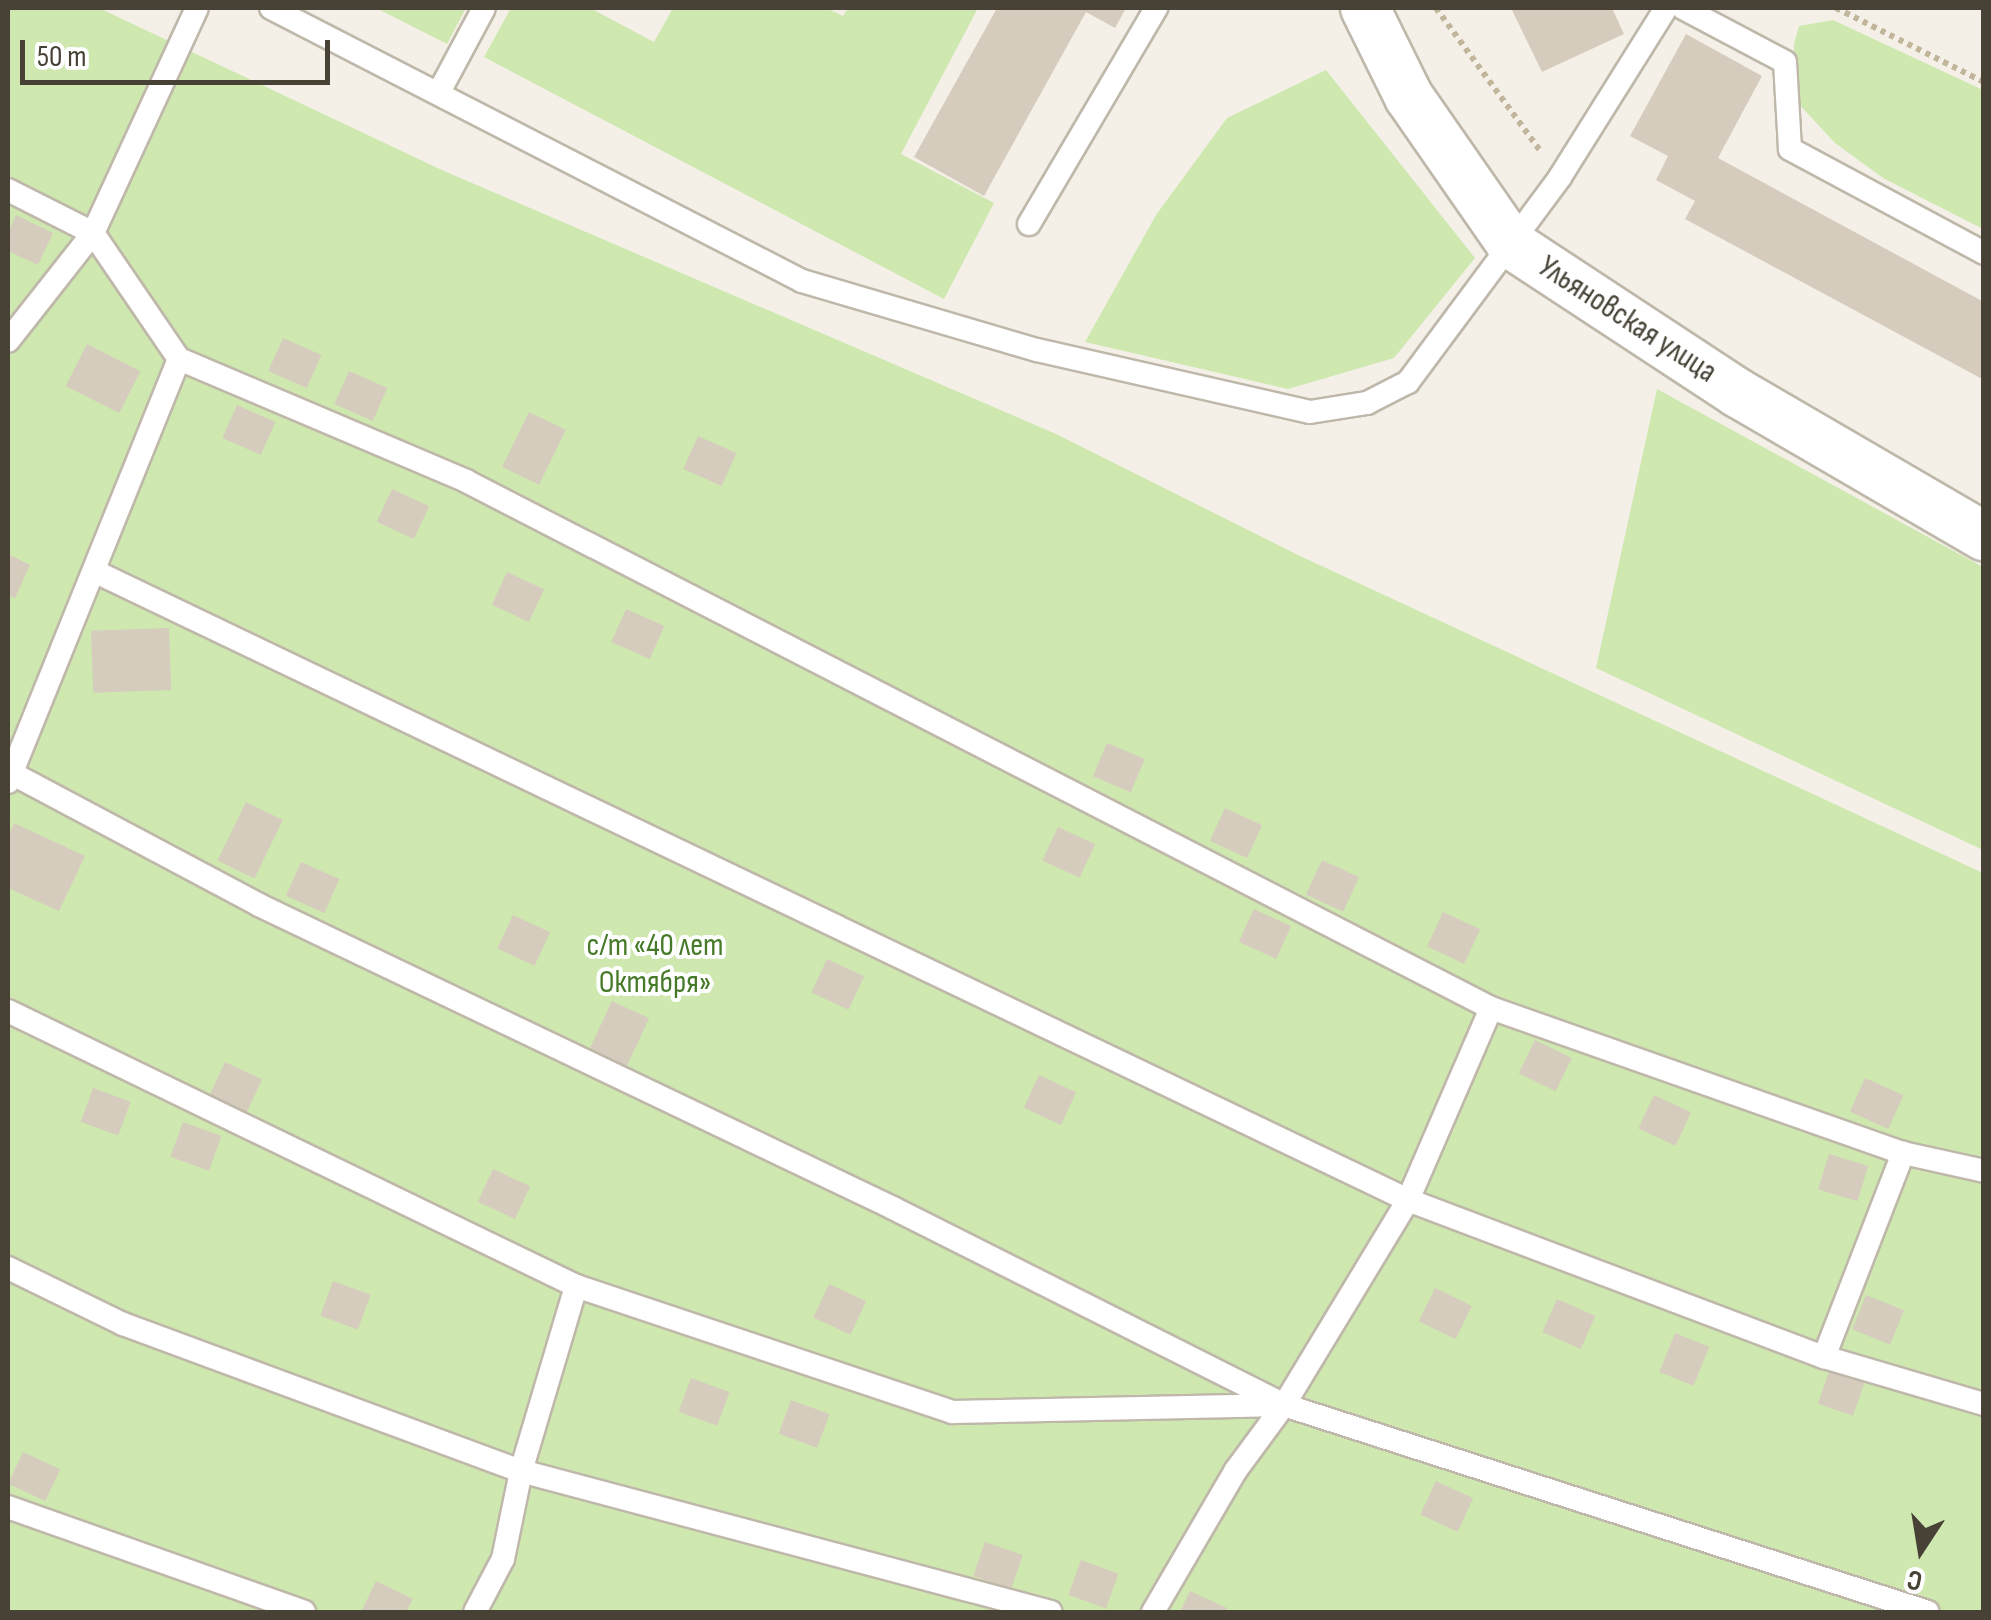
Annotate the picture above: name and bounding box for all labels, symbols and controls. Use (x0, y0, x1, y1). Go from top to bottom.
scale bar (25, 20, 335, 82)
text: 50 m (37, 39, 86, 75)
street label: Ульяновская улица (1531, 248, 1723, 392)
park label: с/т «40 лет Октября» (586, 928, 724, 1003)
north arrow (1871, 1500, 1971, 1600)
text: С (1904, 1562, 1925, 1597)

